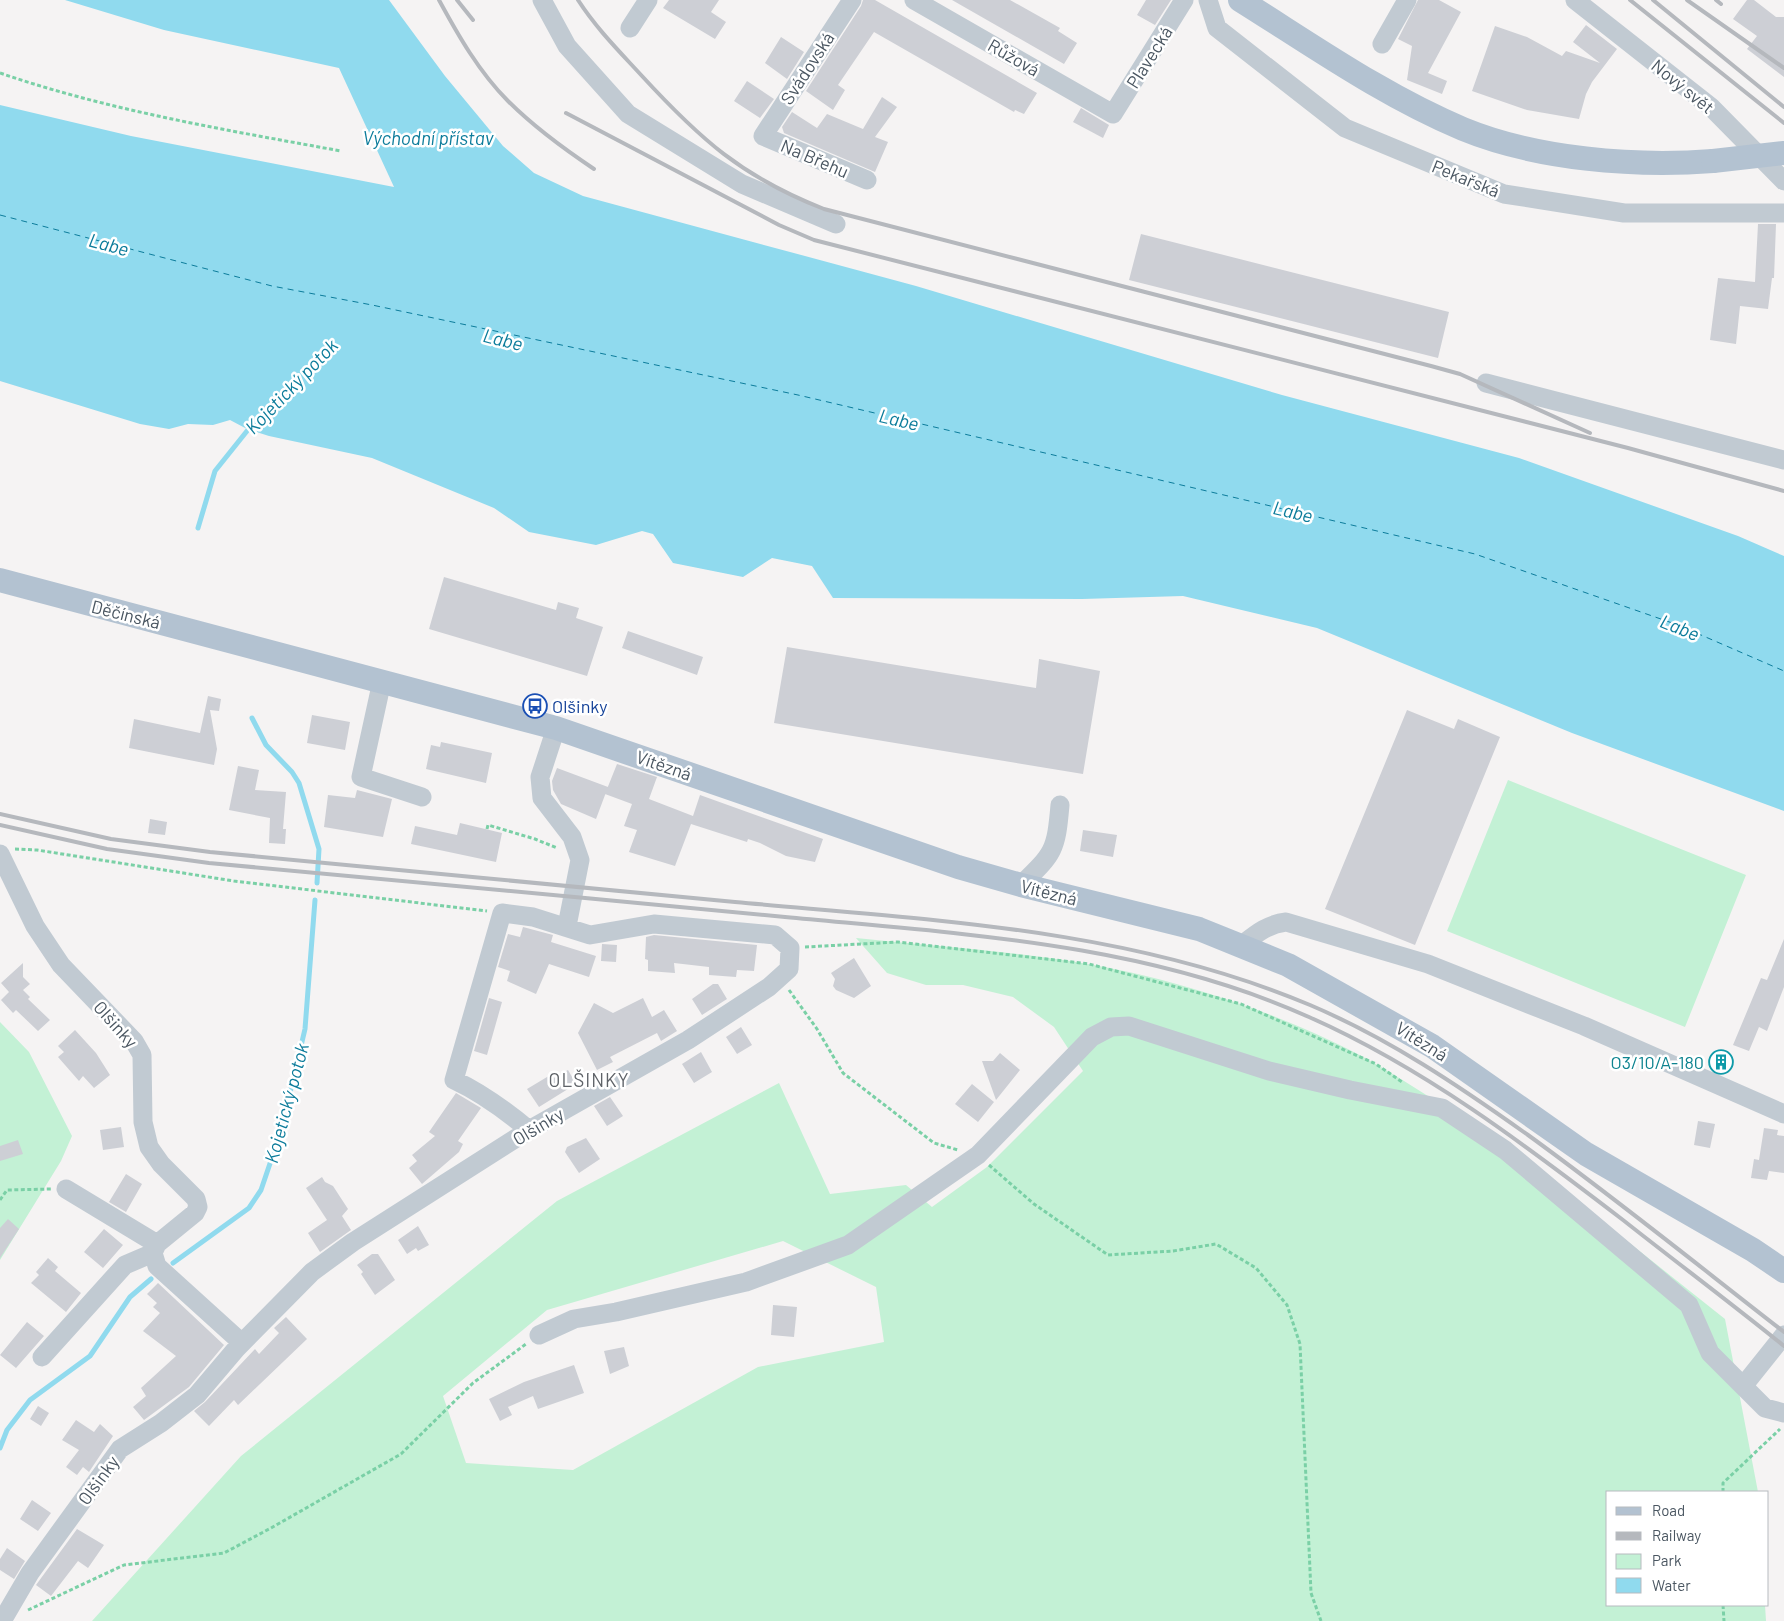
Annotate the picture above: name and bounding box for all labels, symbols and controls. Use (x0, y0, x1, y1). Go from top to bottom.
street label: Plavecká (1121, 22, 1177, 92)
street label: Svádovská (775, 28, 839, 108)
street label: Růžová (984, 34, 1044, 80)
street label: Nový svět (1647, 54, 1719, 118)
water label: Východní přístav (363, 126, 494, 149)
street label: Na Břehu (778, 134, 852, 182)
street label: Pekařská (1429, 154, 1503, 202)
water label: Labe (87, 228, 132, 260)
water label: Labe (481, 323, 525, 355)
water label: Kojetický potok (240, 333, 343, 438)
water label: Labe (877, 403, 921, 435)
water label: Labe (1271, 495, 1315, 527)
street label: Děčínská (89, 595, 163, 633)
water label: Labe (1657, 609, 1703, 645)
bus stop icon: Olšinky (522, 693, 548, 719)
place label: Olšinky (552, 695, 608, 717)
street label: Vítězná (633, 745, 695, 785)
street label: Vítězná (1019, 874, 1079, 910)
street label: Olšinky (89, 996, 143, 1052)
street label: Vítězná (1392, 1017, 1452, 1065)
water label: Kojetický potok (259, 1040, 313, 1166)
building icon: O3/10/A-180 (1708, 1049, 1734, 1075)
place label: O3/10/A-180 (1611, 1051, 1704, 1073)
district label: OLŠINKY (549, 1068, 629, 1091)
street label: Olšinky (508, 1102, 568, 1150)
street label: Olšinky (73, 1451, 123, 1509)
legend (1606, 1491, 1769, 1606)
text: Road (1652, 1501, 1685, 1519)
text: Railway (1652, 1526, 1701, 1544)
text: Park (1652, 1551, 1682, 1569)
text: Water (1652, 1576, 1691, 1594)

